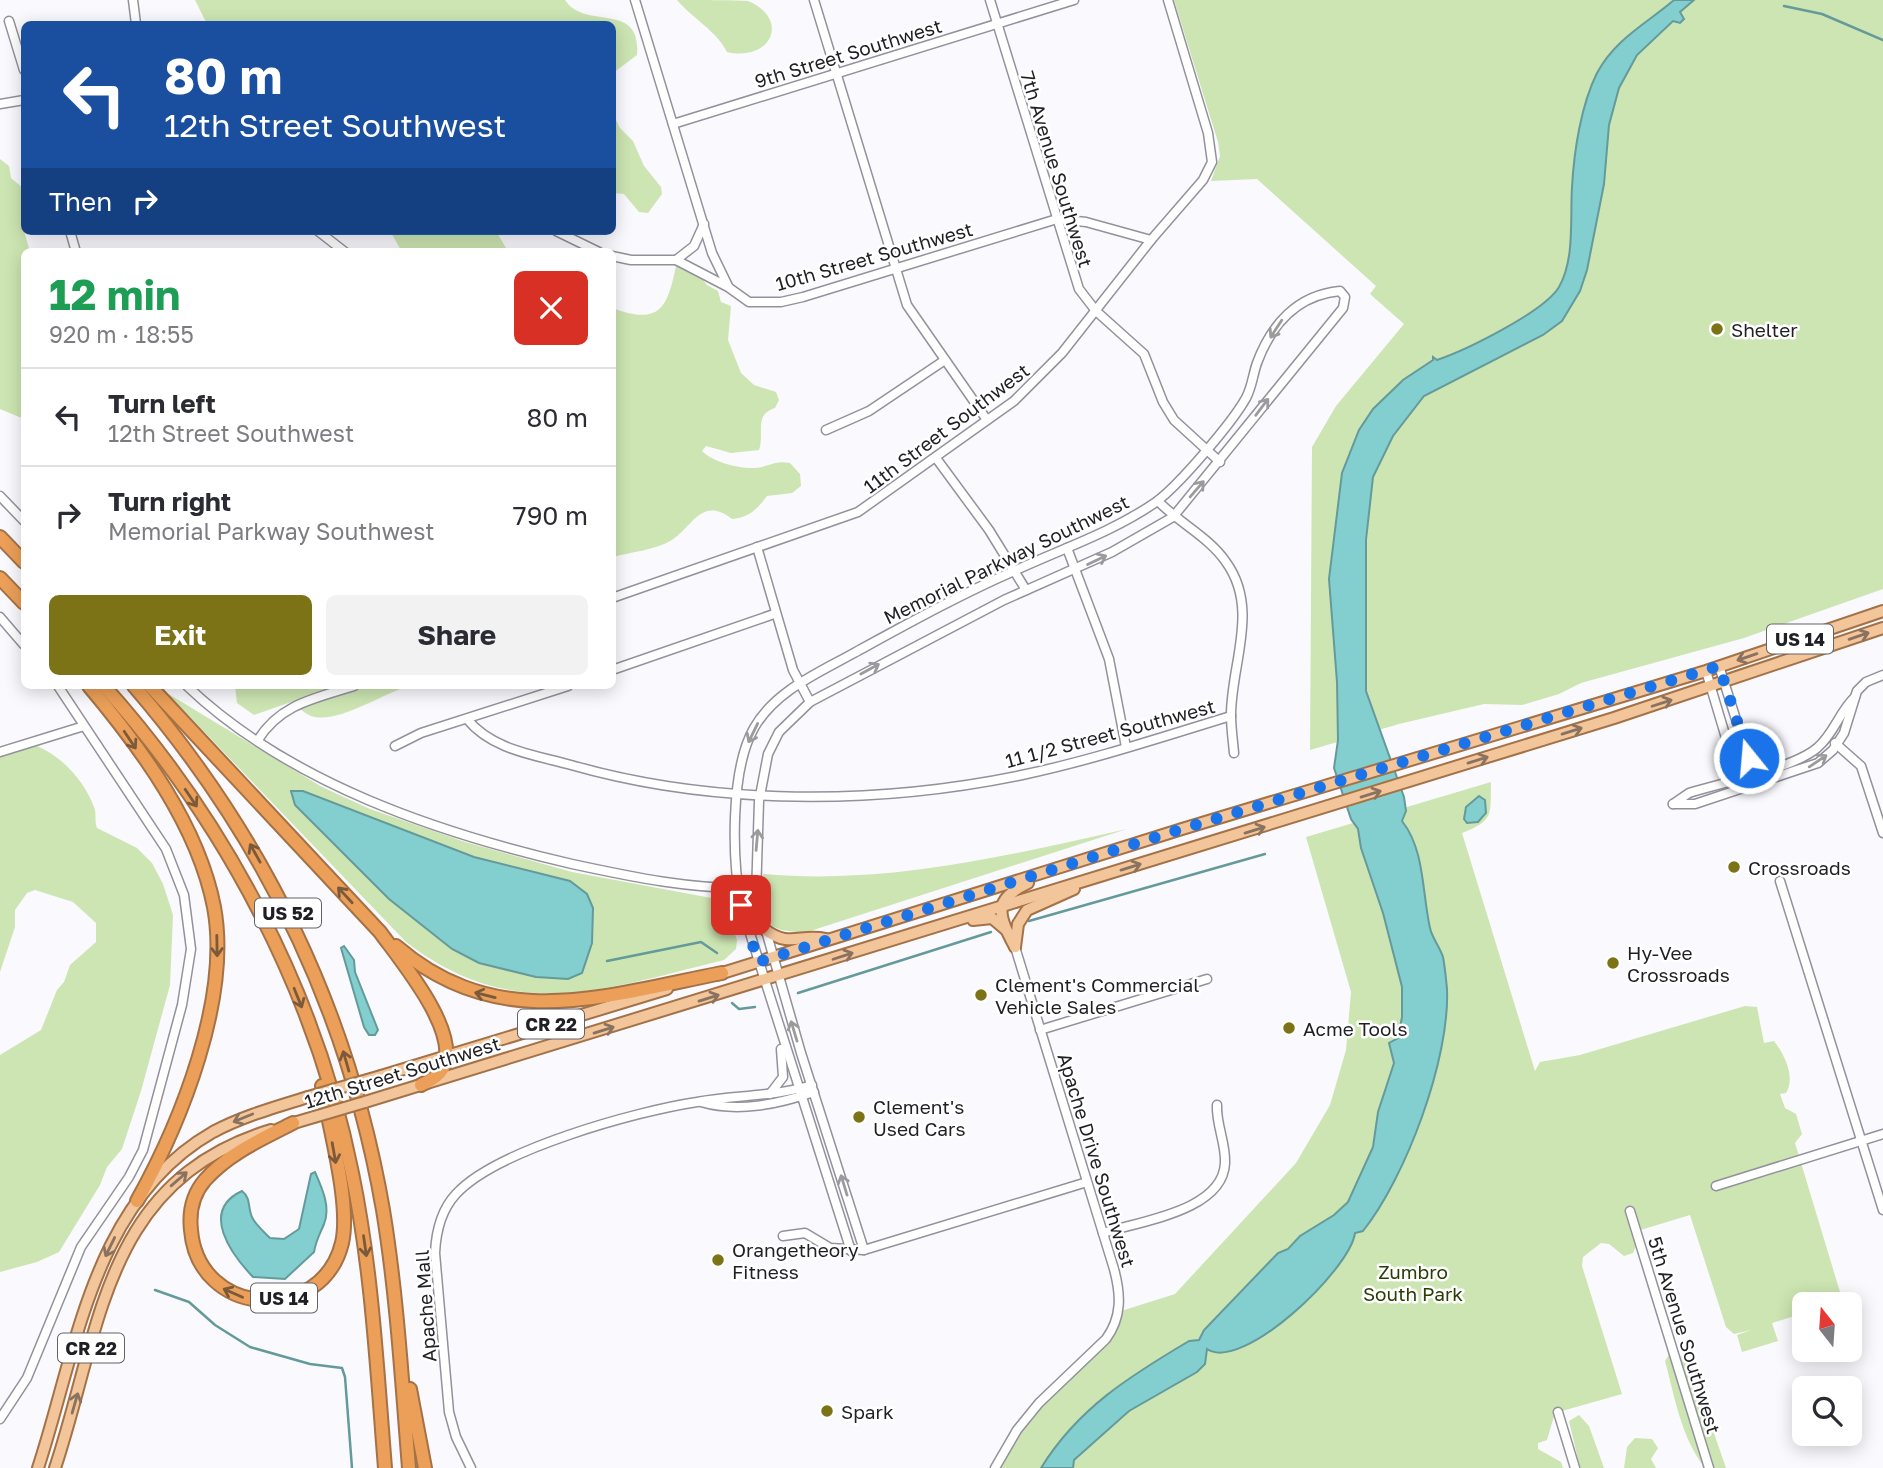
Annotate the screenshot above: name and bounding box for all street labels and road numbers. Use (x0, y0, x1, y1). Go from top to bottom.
street label: 9th Street Southwest (752, 14, 944, 92)
street label: 7th Avenue Southwest (1016, 68, 1098, 270)
street label: 10th Street Southwest (773, 217, 975, 295)
street label: 11th Street Southwest (859, 358, 1033, 498)
street label: Memorial Parkway Southwest (880, 490, 1132, 628)
road number: US 14 (1767, 624, 1833, 654)
street label: 11 1/2 Street Southwest (1003, 694, 1217, 772)
road number: US 52 (255, 898, 321, 928)
road number: CR 22 (518, 1009, 584, 1038)
street label: 12th Street Southwest (301, 1031, 503, 1113)
street label: Apache Drive Southwest (1053, 1050, 1141, 1270)
street label: 5th Avenue Southwest (1644, 1234, 1726, 1436)
street label: Apache Mall (410, 1249, 440, 1363)
road number: US 14 (251, 1283, 317, 1312)
road number: CR 22 (58, 1334, 124, 1363)

